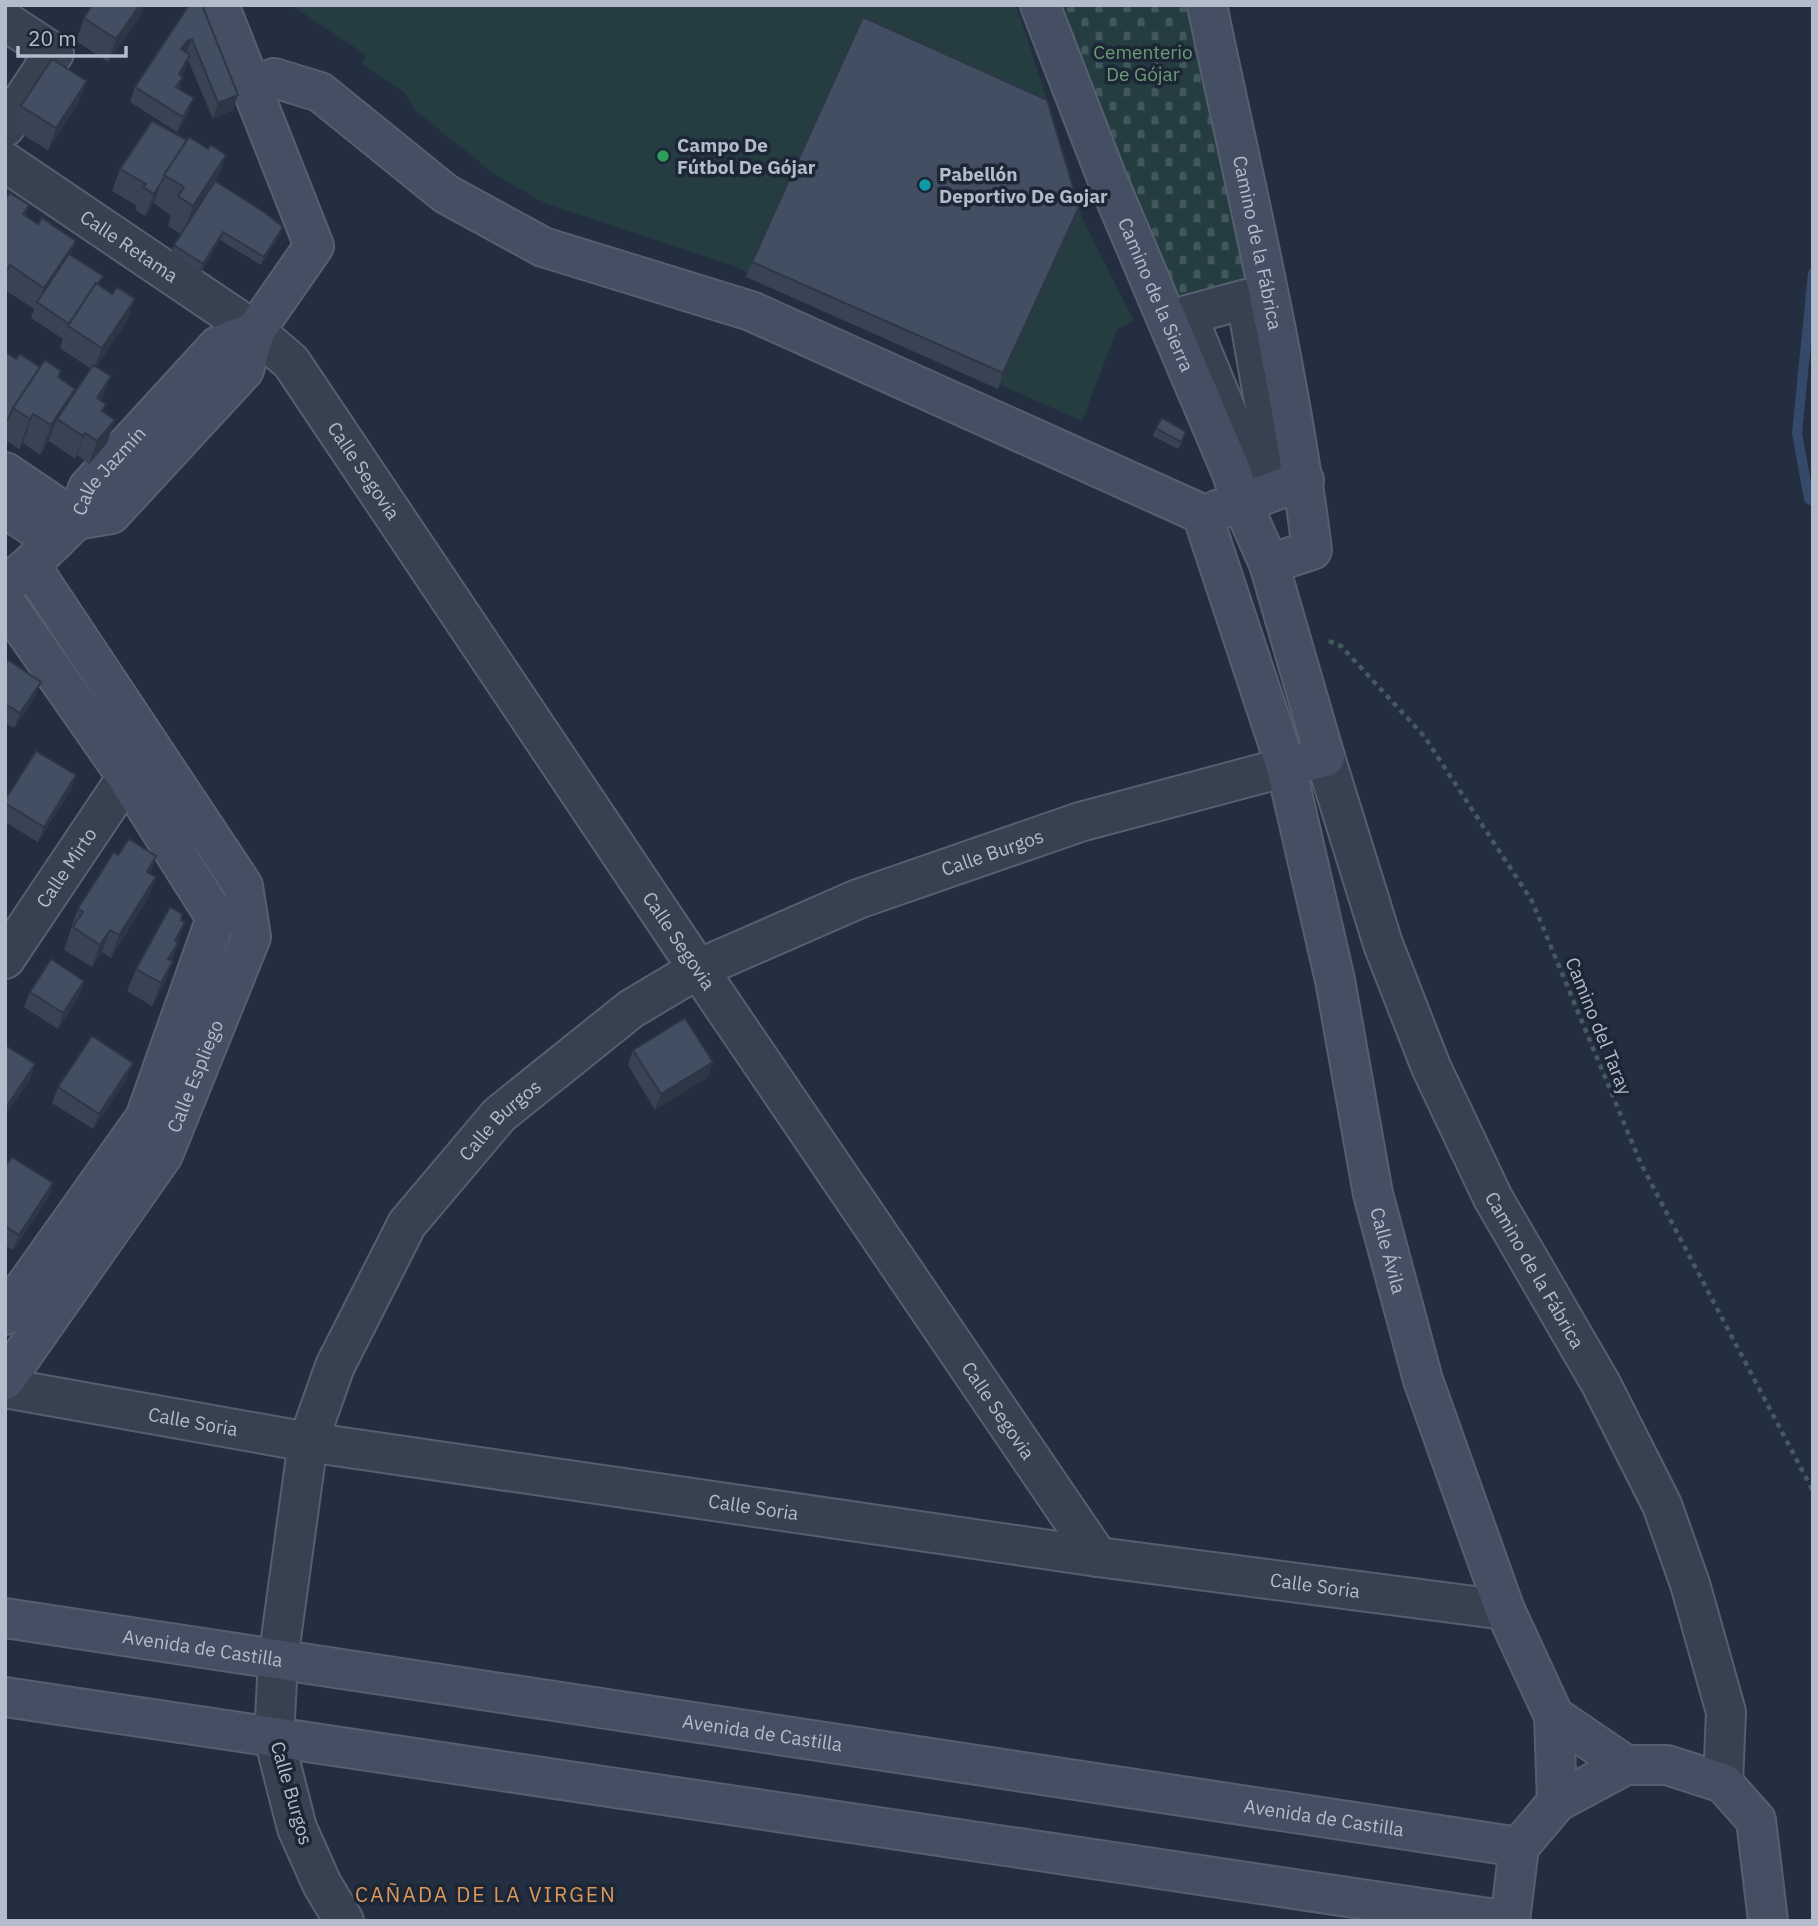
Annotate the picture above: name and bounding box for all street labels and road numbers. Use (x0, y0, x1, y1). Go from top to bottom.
street label: Camino de la Fábrica (1228, 153, 1288, 332)
street label: Calle Retama (76, 204, 183, 288)
street label: Camino de la Sierra (1113, 214, 1199, 375)
street label: Calle Segovia (322, 417, 405, 524)
street label: Calle Jazmín (67, 421, 151, 519)
street label: Calle Mirto (31, 823, 102, 912)
street label: Calle Burgos (938, 824, 1047, 881)
street label: Calle Segovia (637, 887, 721, 994)
street label: Camino del Taray (1560, 954, 1638, 1099)
street label: Calle Espliego (161, 1016, 228, 1136)
street label: Calle Burgos (454, 1074, 546, 1166)
street label: Camino de la Fábrica (1480, 1187, 1590, 1353)
street label: Calle Ávila (1365, 1205, 1411, 1296)
street label: Calle Segovia (957, 1357, 1040, 1464)
street label: Calle Soria (146, 1402, 240, 1441)
street label: Calle Soria (707, 1488, 800, 1525)
street label: Calle Soria (1269, 1568, 1362, 1603)
street label: Avenida de Castilla (121, 1624, 284, 1672)
street label: Avenida de Castilla (681, 1709, 844, 1757)
street label: Calle Burgos (266, 1738, 318, 1848)
street label: Avenida de Castilla (1242, 1794, 1406, 1841)

